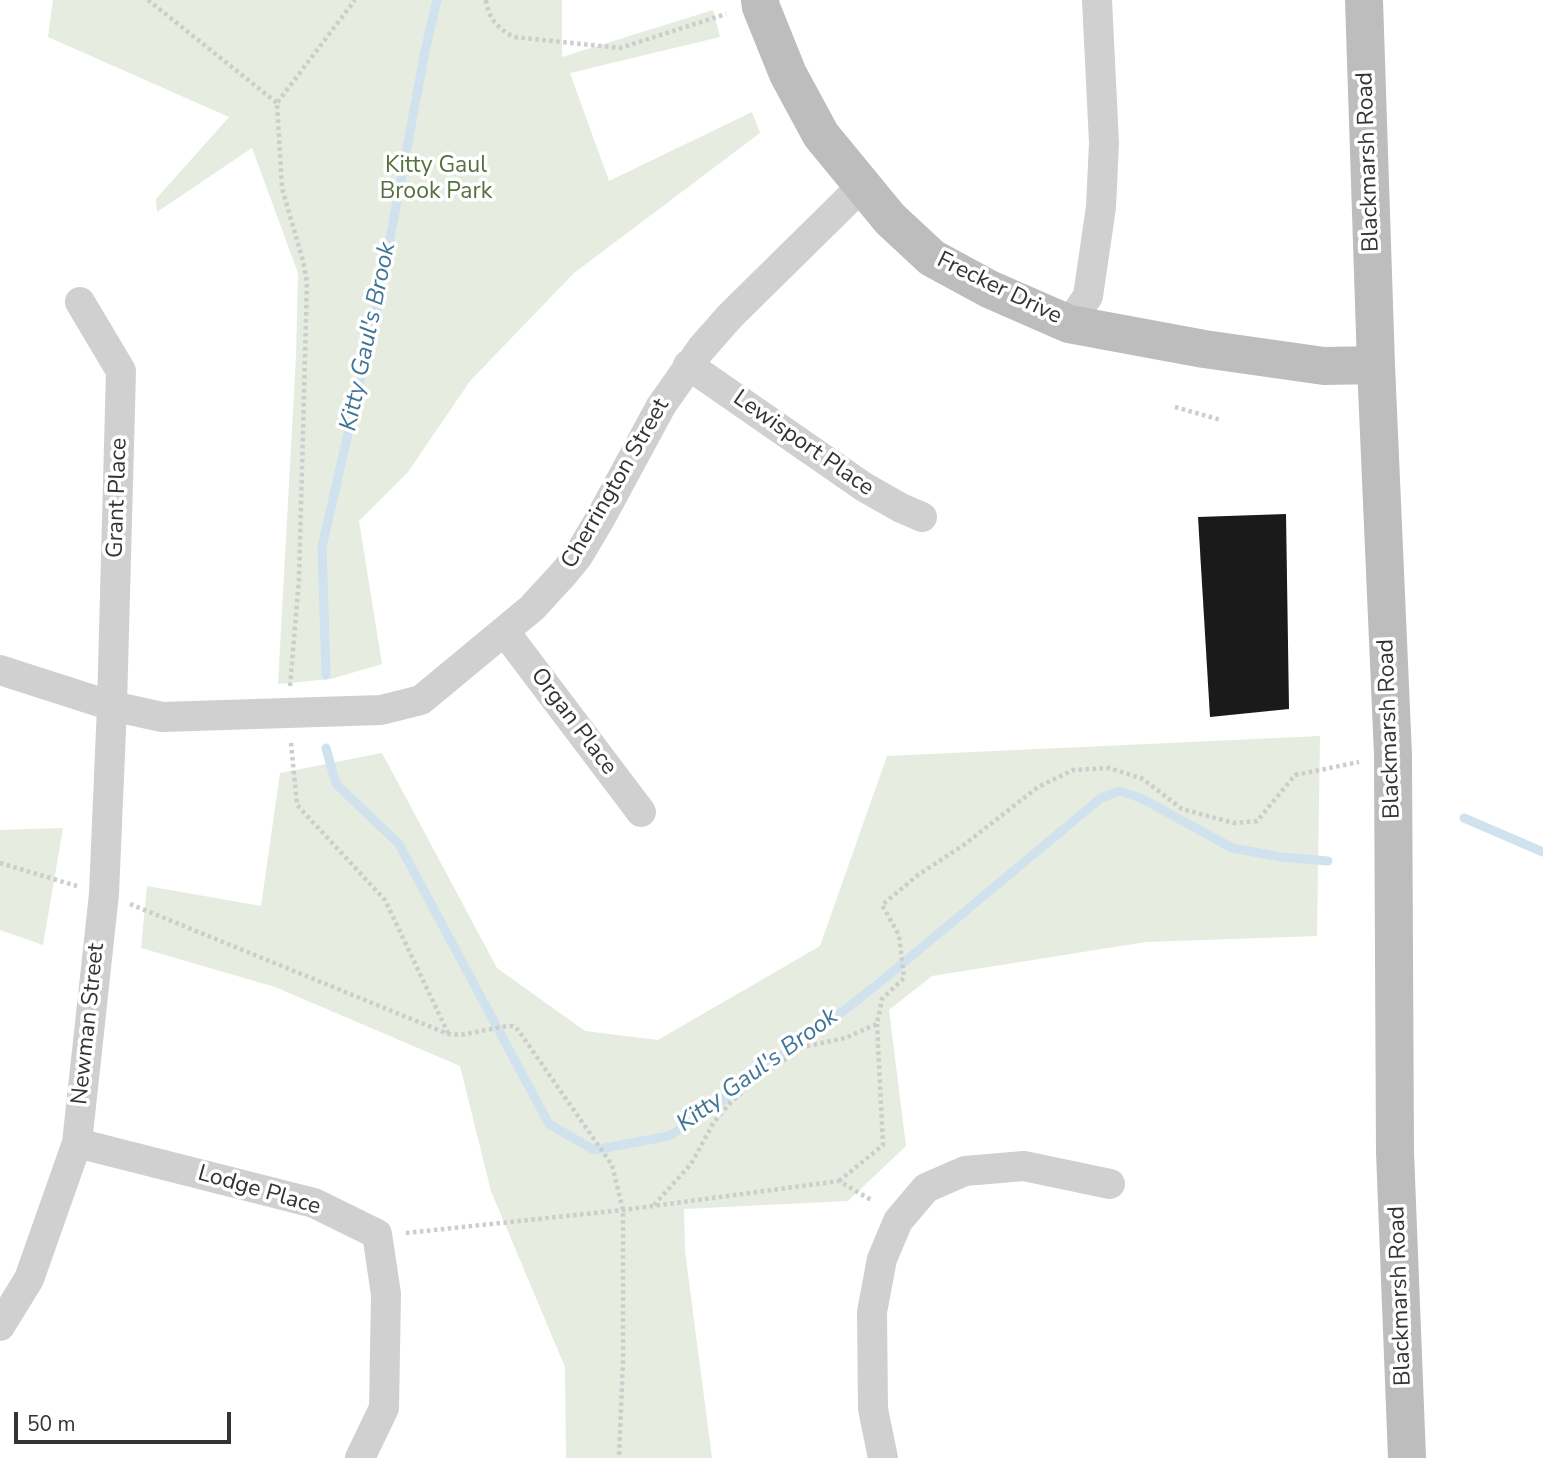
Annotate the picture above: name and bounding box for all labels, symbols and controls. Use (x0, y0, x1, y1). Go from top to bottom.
street label: Blackmarsh Road (1352, 71, 1386, 253)
park label: Kitty Gaul Brook Park (380, 152, 492, 206)
water label: Kitty Gaul's Brook (335, 240, 403, 434)
street label: Frecker Drive (932, 247, 1066, 331)
street label: Lewisport Place (727, 385, 879, 503)
street label: Cherrington Street (556, 394, 676, 574)
street label: Grant Place (102, 437, 134, 559)
street label: Blackmarsh Road (1373, 638, 1407, 820)
street label: Organ Place (524, 663, 622, 781)
street label: Newman Street (67, 942, 111, 1106)
water label: Kitty Gaul's Brook (672, 1003, 844, 1139)
street label: Lodge Place (194, 1160, 324, 1222)
street label: Blackmarsh Road (1384, 1205, 1418, 1387)
scale bar (18, 1398, 234, 1442)
text: 50 m (27, 1410, 76, 1438)

